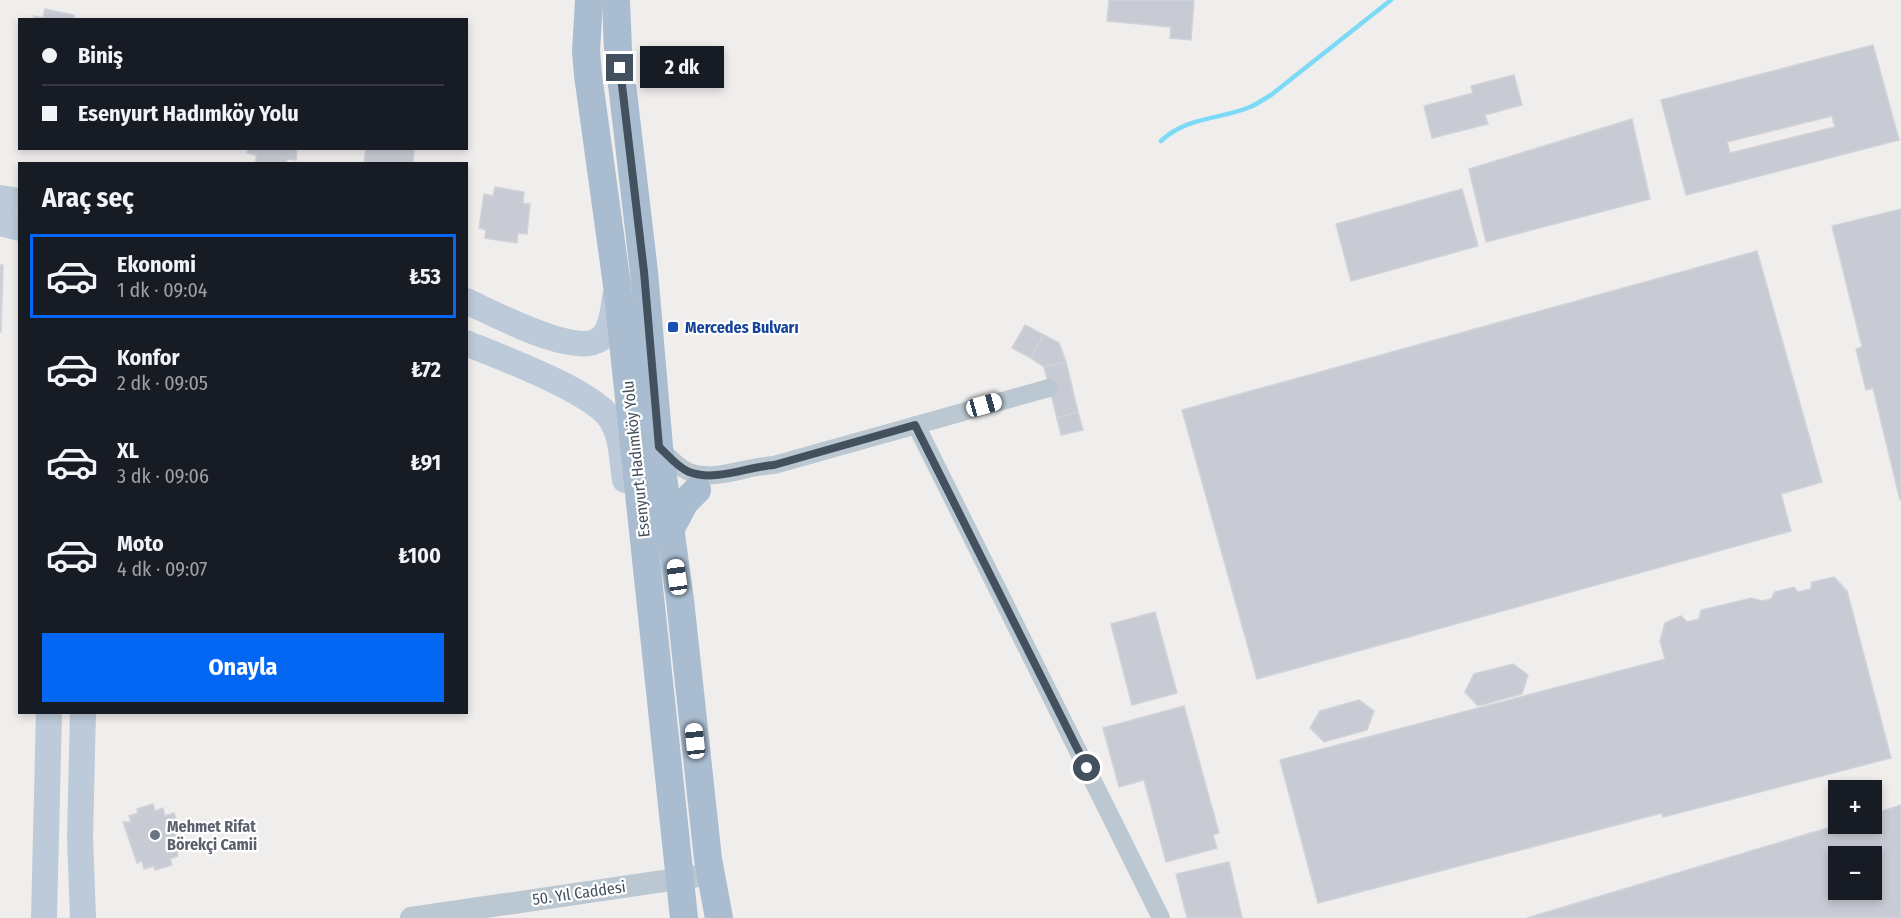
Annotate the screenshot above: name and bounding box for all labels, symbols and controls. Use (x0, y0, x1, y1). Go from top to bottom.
text: Biniş (78, 42, 123, 69)
callout: 2 dk (641, 47, 725, 89)
route end (606, 54, 633, 81)
text: 2 dk (665, 55, 699, 79)
text: Esenyurt Hadımköy Yolu (78, 100, 299, 127)
text: Araç seç (42, 182, 134, 214)
icon: car (45, 249, 99, 303)
text: Ekonomi (117, 251, 196, 278)
text: ₺53 (409, 263, 441, 290)
text: 1 dk · 09:04 (117, 278, 208, 302)
place label: Mercedes Bulvarı (685, 318, 799, 337)
marker: Mercedes Bulvarı (666, 320, 680, 334)
icon: car (45, 342, 99, 396)
text: Konfor (117, 344, 179, 371)
text: ₺72 (411, 356, 441, 383)
text: 2 dk · 09:05 (117, 371, 208, 395)
street label: Esenyurt Hadımköy Yolu (618, 380, 654, 538)
car (964, 391, 1004, 419)
icon: car (45, 435, 99, 489)
text: XL (117, 437, 139, 464)
text: ₺91 (410, 449, 441, 476)
text: 3 dk · 09:06 (117, 464, 209, 488)
icon: car (45, 528, 99, 582)
text: Moto (117, 530, 164, 557)
text: ₺100 (398, 542, 441, 569)
text: 4 dk · 09:07 (117, 557, 207, 581)
car (666, 558, 688, 596)
button: Onayla (42, 633, 444, 702)
car (684, 722, 706, 760)
route start (1073, 754, 1100, 781)
map controls (1828, 780, 1882, 900)
button: + (1828, 780, 1882, 834)
place label: Mehmet Rifat Börekçi Camii (167, 817, 257, 855)
marker: Mehmet Rifat Börekçi Camii (148, 828, 162, 842)
button: − (1828, 846, 1882, 900)
street label: 50. Yıl Caddesi (531, 877, 627, 909)

